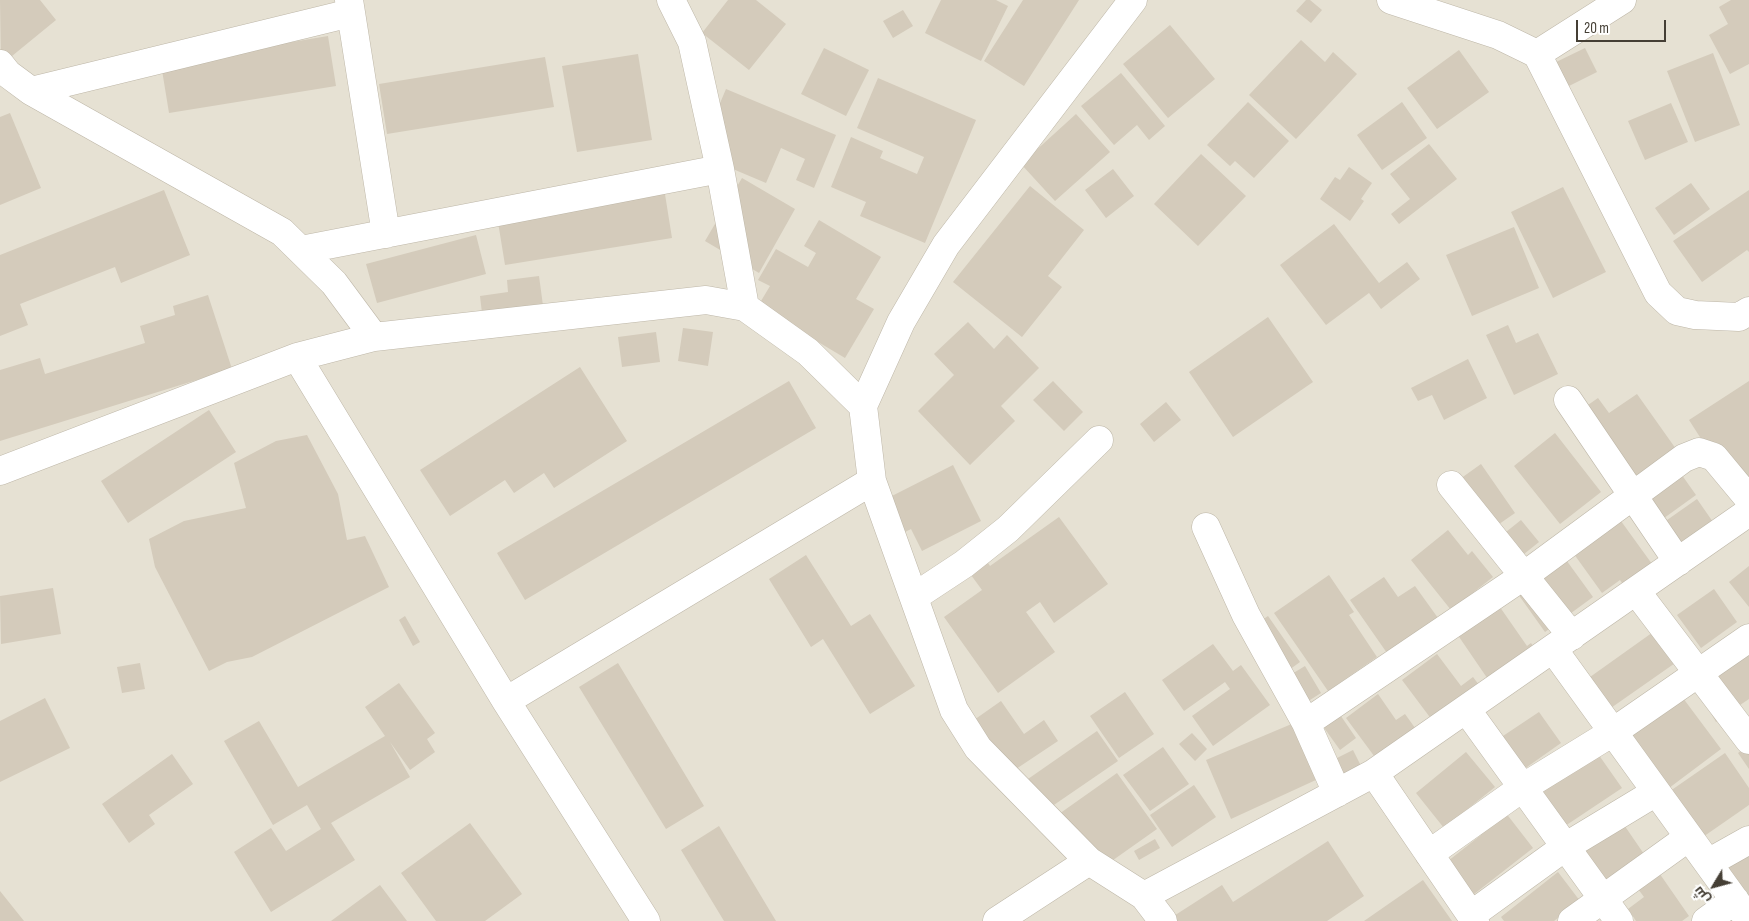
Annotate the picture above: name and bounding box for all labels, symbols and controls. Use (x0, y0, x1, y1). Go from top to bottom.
scale bar (1579, 10, 1669, 42)
text: 20 m (1584, 19, 1609, 38)
north arrow (1689, 861, 1739, 911)
text: ش (1689, 883, 1714, 908)

